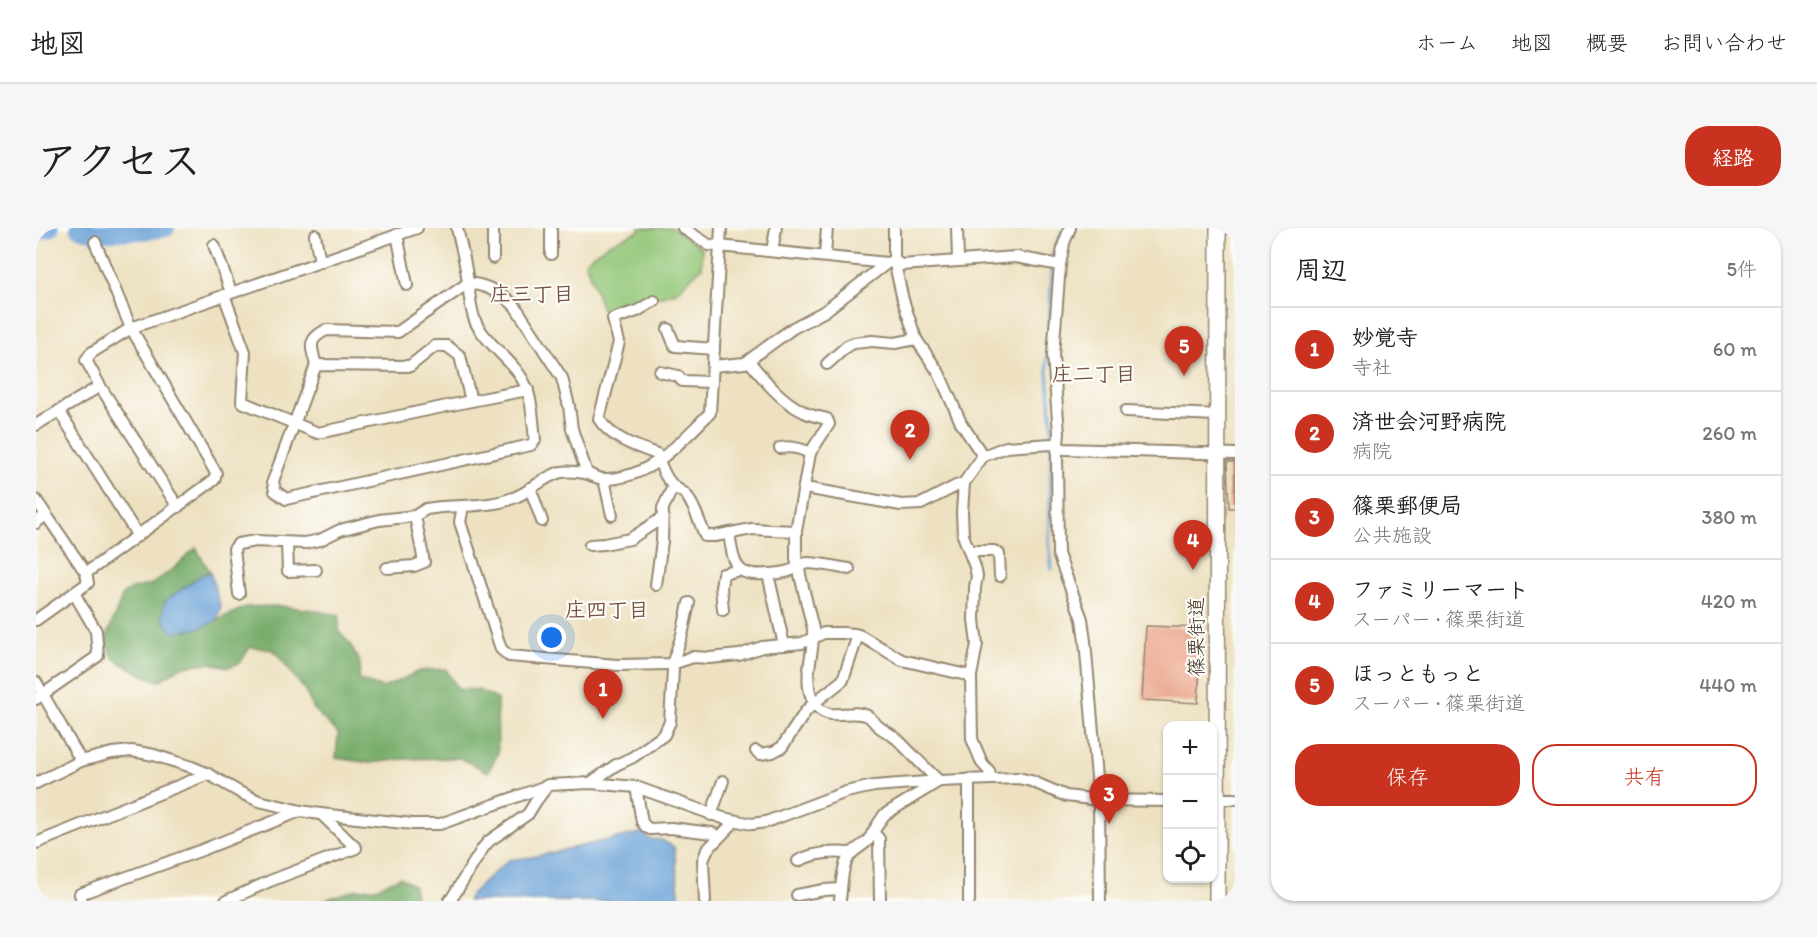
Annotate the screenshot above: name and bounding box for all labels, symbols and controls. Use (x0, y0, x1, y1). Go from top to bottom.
text: 地図 (30, 26, 86, 60)
text: ホーム (1416, 30, 1478, 55)
text: 地図 (1511, 30, 1553, 55)
text: 概要 (1586, 30, 1628, 55)
text: お問い合わせ (1661, 30, 1787, 55)
button: 経路 (1685, 126, 1781, 186)
text: アクセス (36, 135, 201, 186)
text: 周辺 (1295, 254, 1347, 286)
text: 5件 (1727, 257, 1757, 281)
district label: 庄三丁目 (490, 281, 574, 306)
text: 妙覚寺 (1352, 324, 1418, 351)
pin: 5 (1164, 326, 1204, 376)
text: 1 (1310, 337, 1319, 361)
text: 60 m (1713, 337, 1757, 361)
text: 寺社 (1352, 355, 1392, 379)
district label: 庄二丁目 (1052, 361, 1136, 386)
text: 済世会河野病院 (1352, 408, 1506, 435)
pin: 2 (890, 410, 930, 460)
text: 2 (1309, 421, 1320, 445)
text: 260 m (1702, 421, 1757, 445)
text: 病院 (1352, 439, 1392, 463)
text: 篠栗郵便局 (1352, 492, 1462, 519)
text: 3 (1309, 505, 1320, 529)
text: 380 m (1702, 505, 1757, 529)
pin: 4 (1174, 520, 1212, 570)
text: 公共施設 (1352, 523, 1432, 547)
text: ファミリーマート (1352, 576, 1529, 603)
text: 4 (1308, 589, 1321, 613)
text: 420 m (1701, 589, 1757, 613)
district label: 庄四丁目 (565, 597, 649, 622)
street label: 篠栗街道 (1184, 597, 1208, 677)
text: スーパー · 篠栗街道 (1352, 607, 1525, 631)
your location (537, 623, 566, 652)
text: ほっともっと (1352, 660, 1484, 687)
pin: 1 (584, 670, 622, 719)
text: 5 (1309, 673, 1320, 697)
text: 440 m (1699, 673, 1757, 697)
text: スーパー · 篠栗街道 (1352, 691, 1525, 715)
map controls (1163, 721, 1217, 883)
button: + (1163, 721, 1217, 775)
button: 保存 (1295, 744, 1520, 806)
button: 共有 (1532, 744, 1757, 806)
pin: 3 (1090, 774, 1128, 824)
button: − (1163, 775, 1217, 829)
button: locate (1163, 829, 1217, 883)

